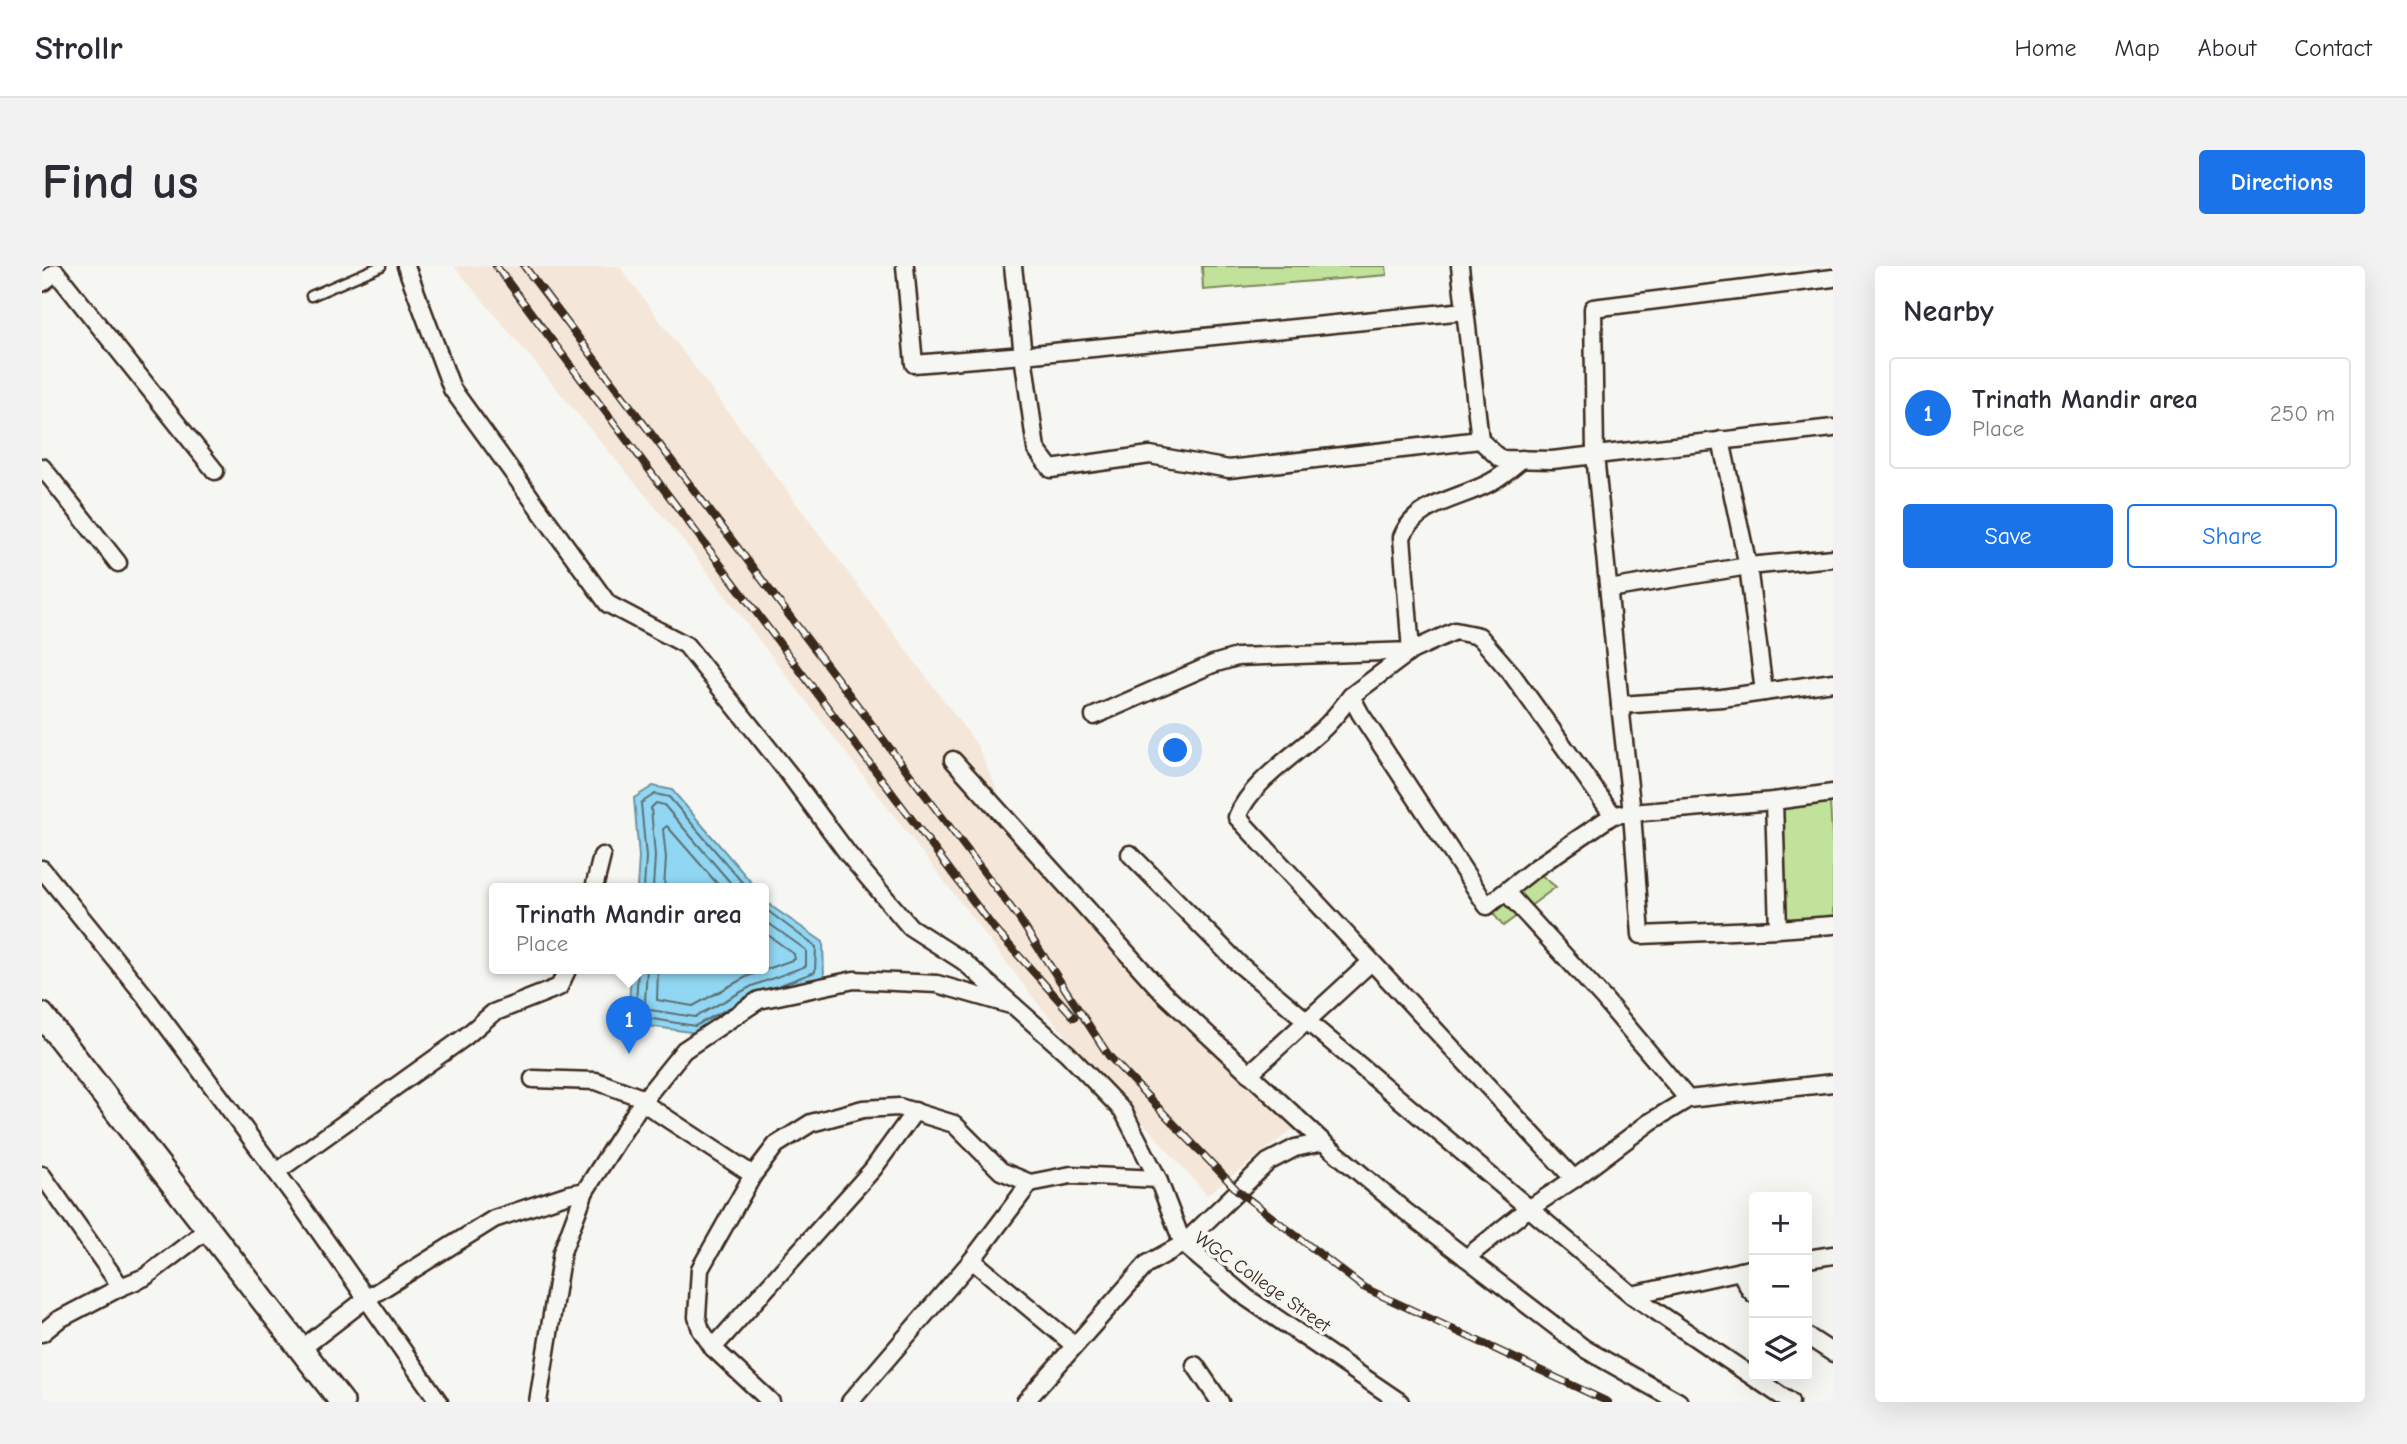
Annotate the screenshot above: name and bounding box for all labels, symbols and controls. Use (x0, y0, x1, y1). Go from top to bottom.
text: Strollr (35, 29, 123, 67)
text: Home (2015, 34, 2076, 62)
text: Map (2114, 34, 2160, 62)
text: About (2198, 34, 2256, 62)
text: Contact (2294, 34, 2372, 62)
button: Directions (2199, 150, 2365, 214)
text: Find us (42, 154, 198, 210)
text: Nearby (1903, 294, 1994, 329)
text: Trinath Mandir area (1972, 385, 2198, 415)
text: 1 (1923, 400, 1933, 427)
text: 250 m (2270, 400, 2335, 427)
text: Place (1972, 415, 2024, 442)
button: Save (1903, 504, 2113, 568)
button: Share (2127, 504, 2337, 568)
your location (1158, 733, 1192, 767)
popup (489, 883, 769, 974)
text: Trinath Mandir area (516, 900, 742, 930)
text: Place (516, 930, 568, 957)
pin: 1 (606, 996, 652, 1054)
map controls (1749, 1192, 1812, 1381)
button: + (1749, 1192, 1812, 1255)
street label: WGC College Street (1190, 1227, 1335, 1337)
button: − (1749, 1255, 1812, 1318)
button: layers (1749, 1318, 1812, 1381)

